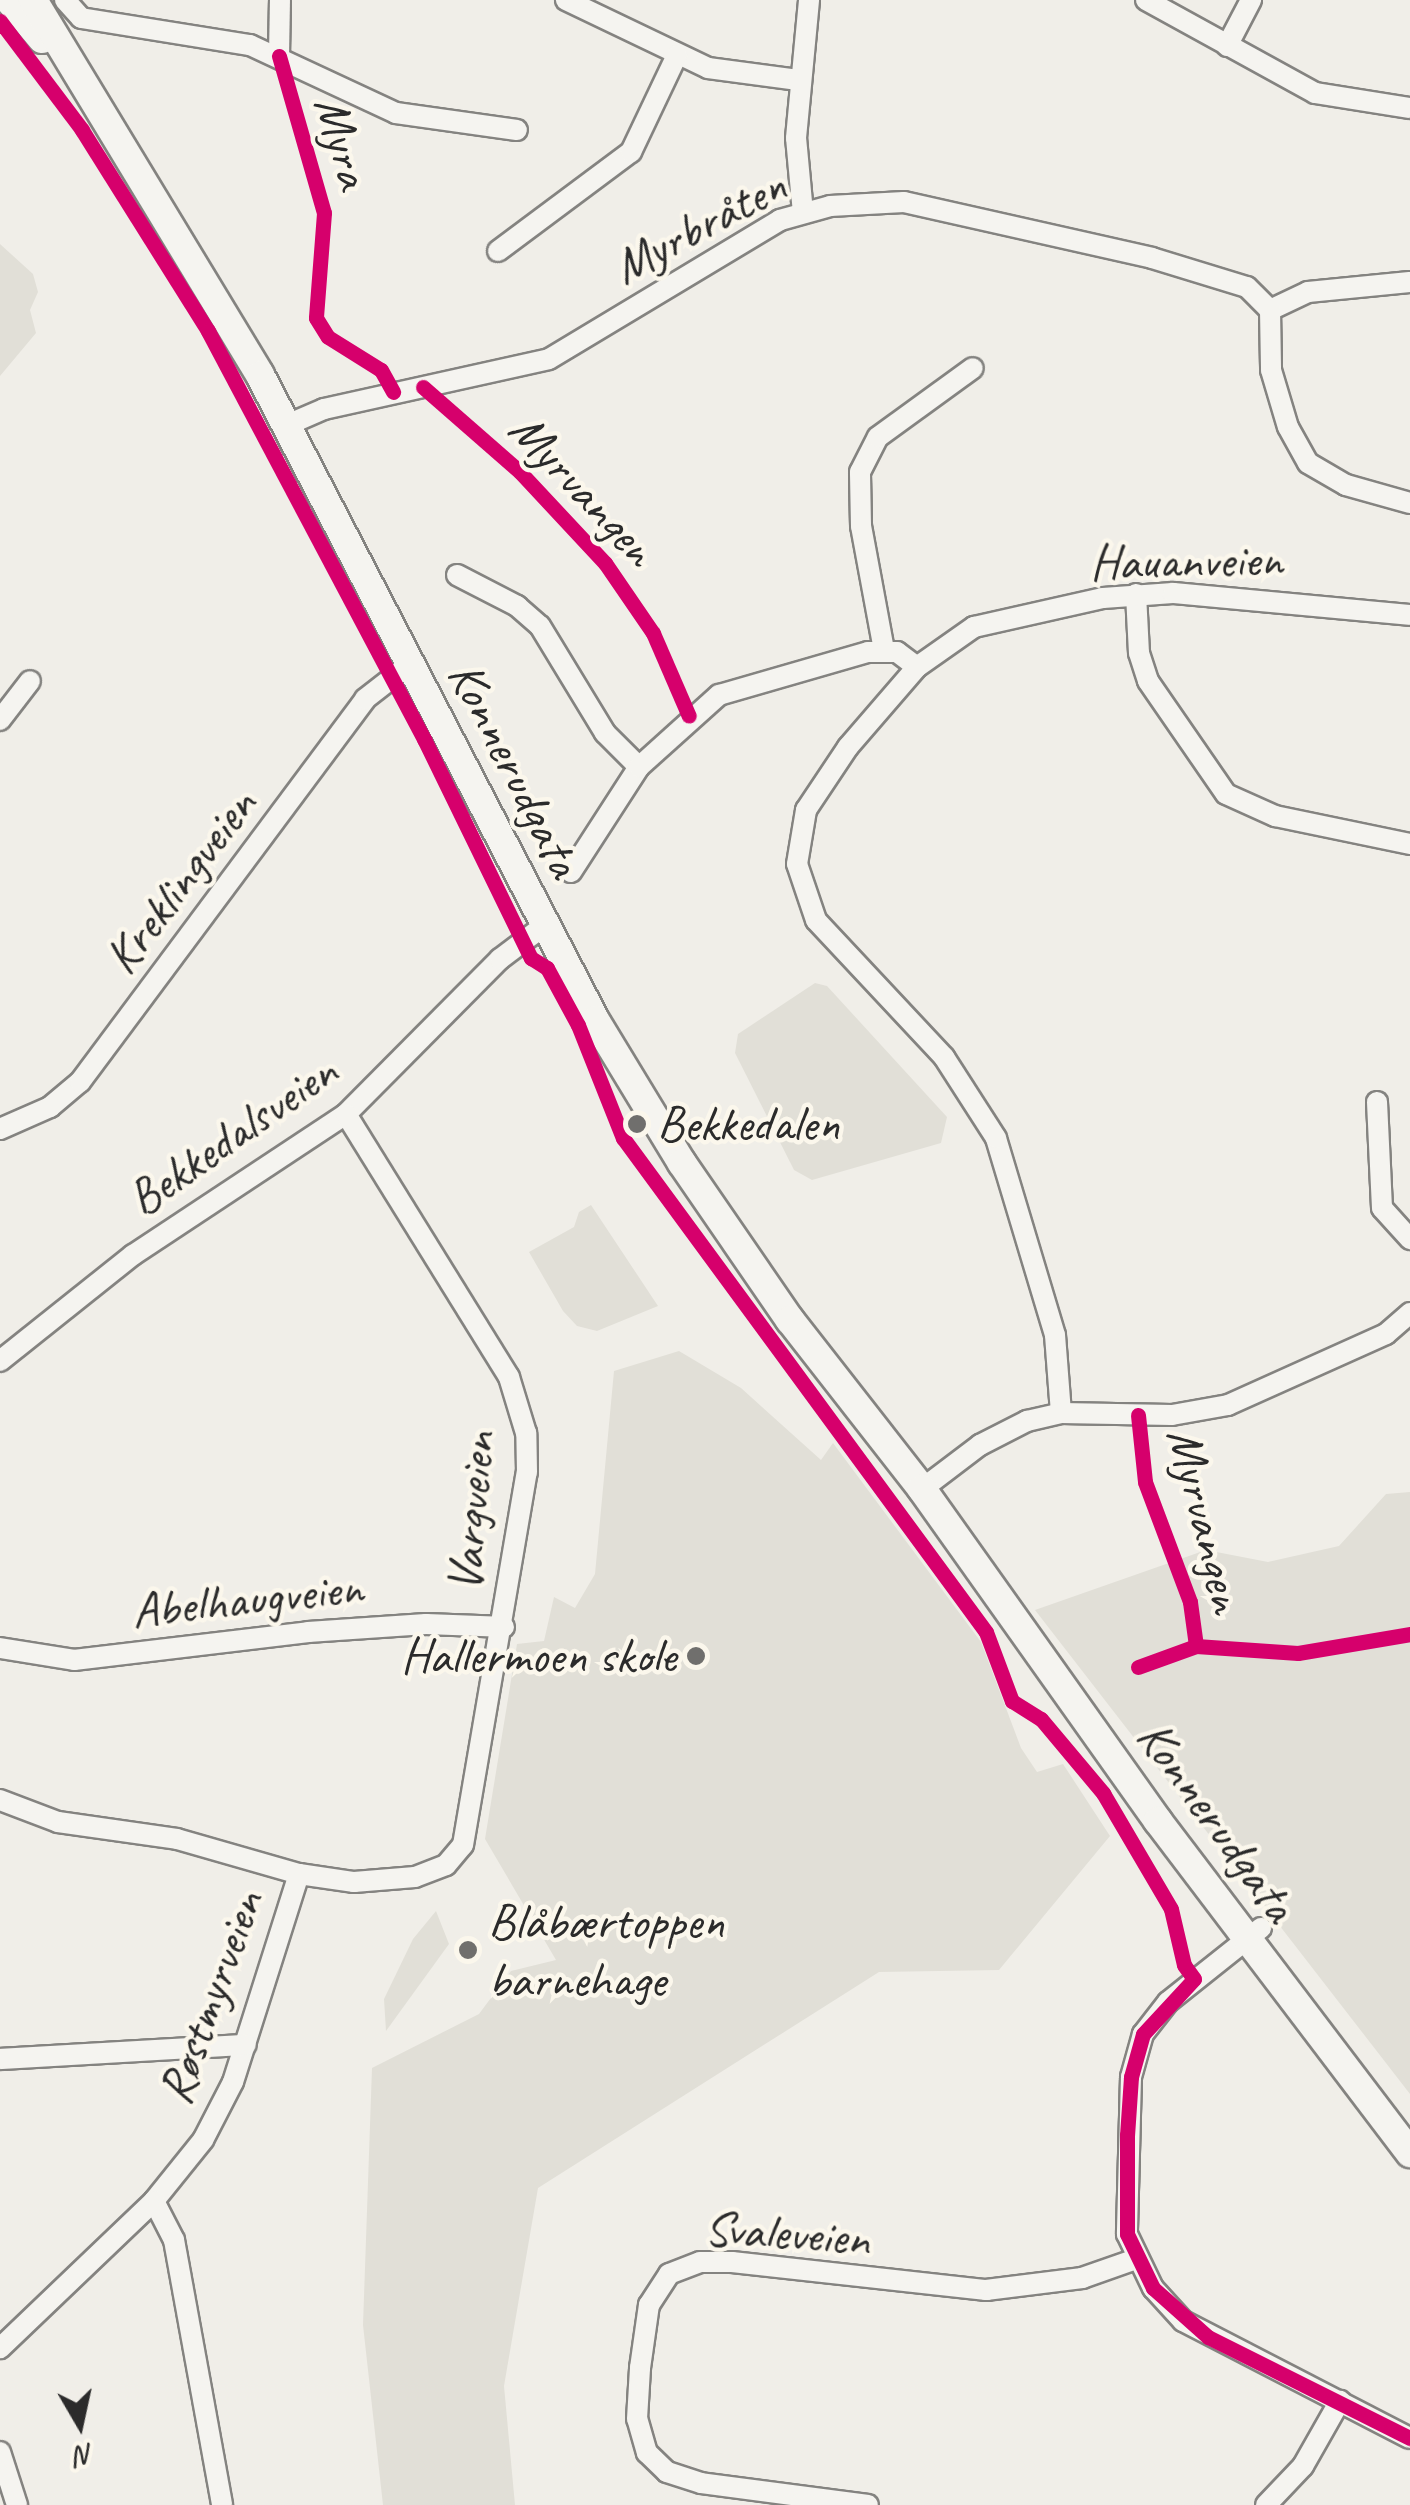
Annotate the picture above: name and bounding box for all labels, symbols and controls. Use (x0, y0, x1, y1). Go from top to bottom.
street label: Myra (301, 89, 385, 195)
street label: Myrbråten (602, 156, 796, 296)
street label: Myrvangen (497, 400, 669, 578)
street label: Hauanveien (1089, 529, 1283, 593)
street label: Konnerudgata (435, 651, 595, 887)
street label: Kreklingveien (91, 777, 269, 985)
street label: Bekkedalsveien (116, 1041, 348, 1229)
place label: Bekkedalen (657, 1094, 839, 1154)
marker: Bekkedalen (626, 1113, 648, 1135)
street label: Myrvangen (1154, 1422, 1258, 1618)
street label: Vargveien (434, 1429, 508, 1595)
street label: Abelhaugveien (129, 1557, 365, 1641)
place label: Hallermoen skole (401, 1626, 676, 1686)
marker: Hallermoen skole (685, 1645, 707, 1667)
street label: Konnerudgata (1124, 1709, 1310, 1933)
street label: Røstmyrveien (144, 1882, 276, 2112)
place label: Blåbærtoppen barnehage (488, 1891, 724, 2008)
marker: Blåbærtoppen barnehage (457, 1939, 479, 1961)
street label: Svaleveien (702, 2197, 872, 2269)
north arrow (30, 2375, 130, 2475)
text: N (73, 2436, 96, 2474)

